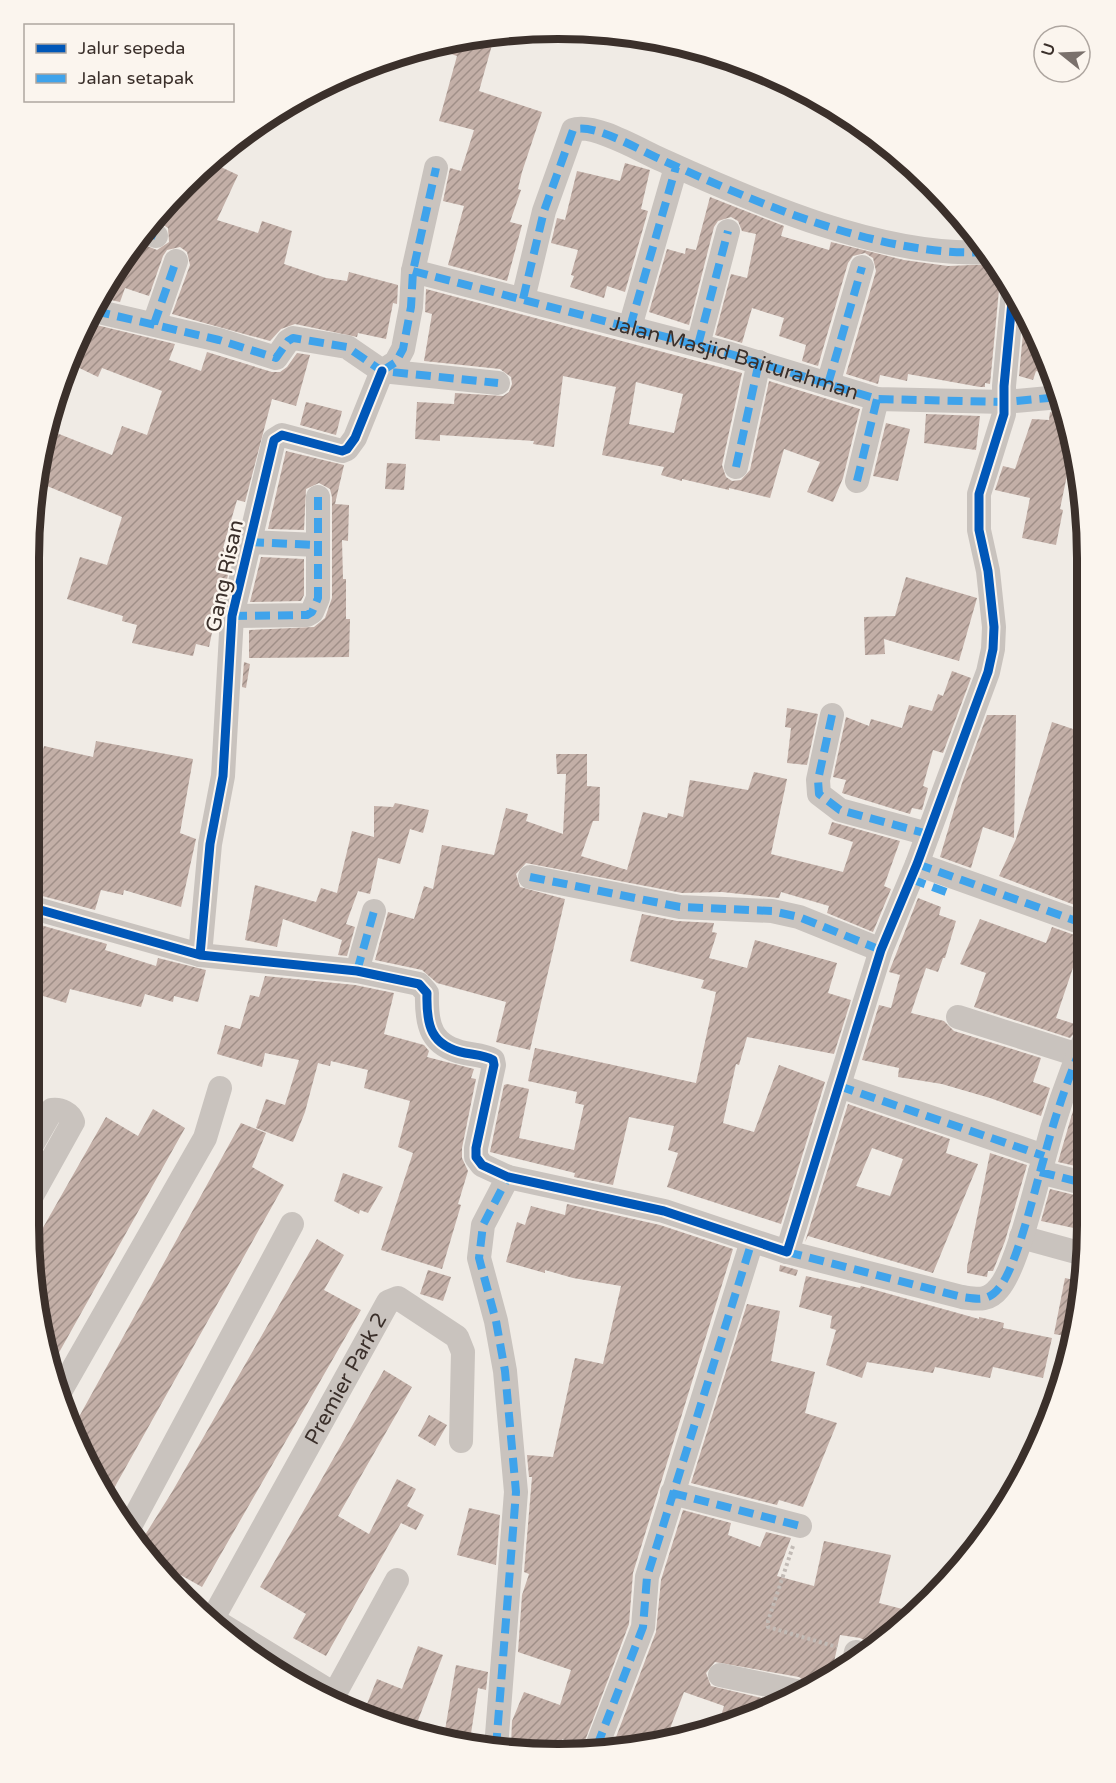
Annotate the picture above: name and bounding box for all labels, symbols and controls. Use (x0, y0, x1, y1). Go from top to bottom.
legend (24, 24, 234, 102)
north arrow (1032, 24, 1092, 84)
text: Jalur sepeda (78, 37, 185, 59)
text: U (1037, 41, 1060, 59)
text: Jalan setapak (78, 67, 194, 89)
street label: Jalan Masjid Baiturahman (608, 311, 862, 405)
street label: Gang Risan (201, 518, 249, 634)
street label: Premier Park 2 (299, 1308, 392, 1449)

